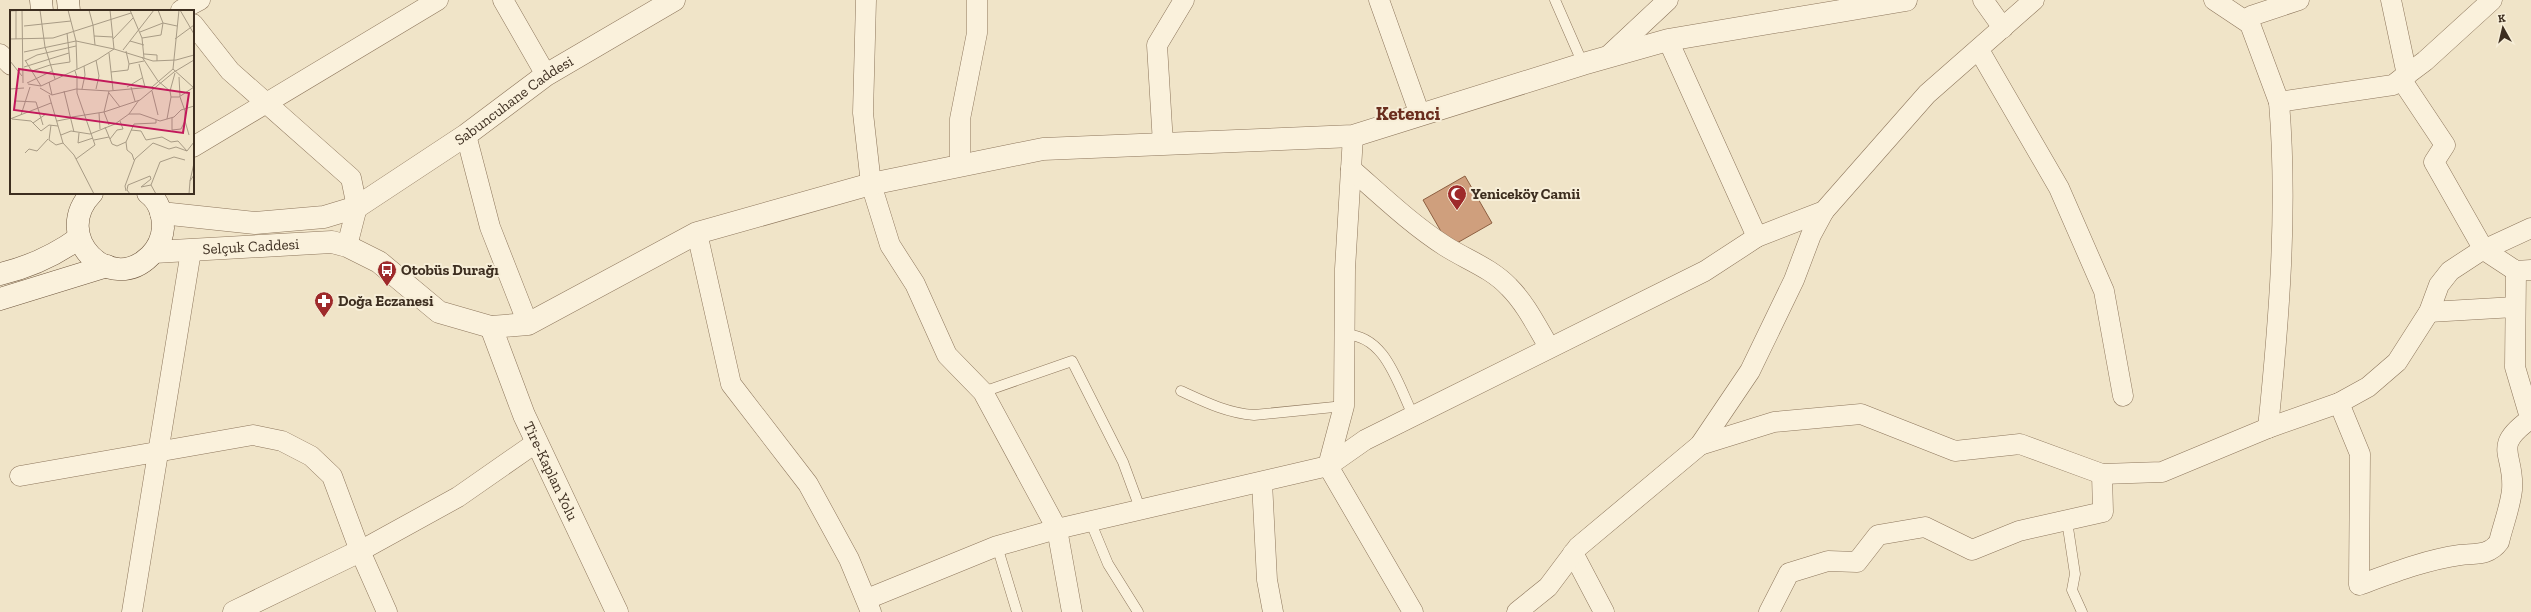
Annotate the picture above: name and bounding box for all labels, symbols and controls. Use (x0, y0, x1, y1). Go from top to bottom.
north arrow (2483, 8, 2523, 48)
inset map (10, 10, 194, 194)
text: K (2497, 12, 2507, 26)
street label: Sabuncuhane Caddesi (451, 52, 576, 149)
district label: Ketenci (1376, 102, 1441, 125)
mosque icon: Yeniceköy Camii (1446, 183, 1468, 211)
place label: Yeniceköy Camii (1471, 185, 1581, 203)
street label: Selçuk Caddesi (202, 235, 300, 258)
bus stop icon: Otobüs Durağı (376, 259, 398, 287)
place label: Otobüs Durağı (401, 261, 499, 279)
pharmacy icon: Doğa Eczanesi (313, 290, 335, 318)
place label: Doğa Eczanesi (338, 292, 434, 310)
street label: Tire-Kaplan Yolu (519, 418, 582, 524)

